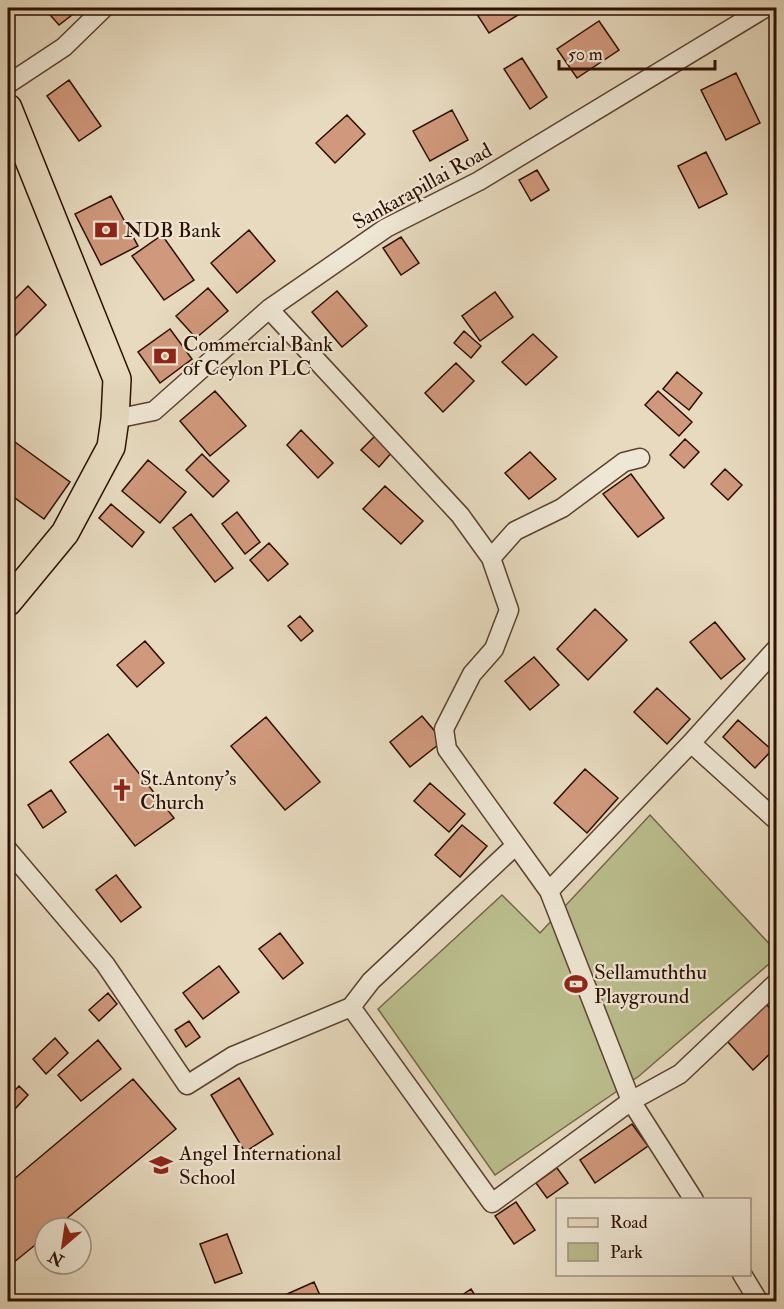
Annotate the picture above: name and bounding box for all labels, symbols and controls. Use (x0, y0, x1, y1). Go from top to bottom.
scale bar (559, 33, 715, 71)
text: 50 m (568, 43, 603, 66)
street label: Sankarapillai Road (348, 137, 497, 236)
bank icon: NDB Bank (93, 217, 119, 243)
place label: NDB Bank (124, 217, 221, 244)
place label: Commercial Bank of Ceylon PLC (183, 331, 333, 382)
bank icon: Commercial Bank of Ceylon PLC (152, 343, 178, 369)
place label: St.Antony's Church (140, 765, 237, 816)
church icon: St.Antony's Church (109, 777, 135, 803)
place label: Sellamuththu Playground (594, 959, 707, 1010)
sports icon: Sellamuththu Playground (563, 971, 589, 997)
place label: Angel International School (178, 1140, 342, 1191)
school or university icon: Angel International School (148, 1152, 174, 1178)
legend (556, 1198, 751, 1276)
text: Road (610, 1211, 648, 1234)
north arrow (33, 1216, 93, 1276)
text: Park (610, 1241, 643, 1264)
text: N (45, 1246, 68, 1271)

